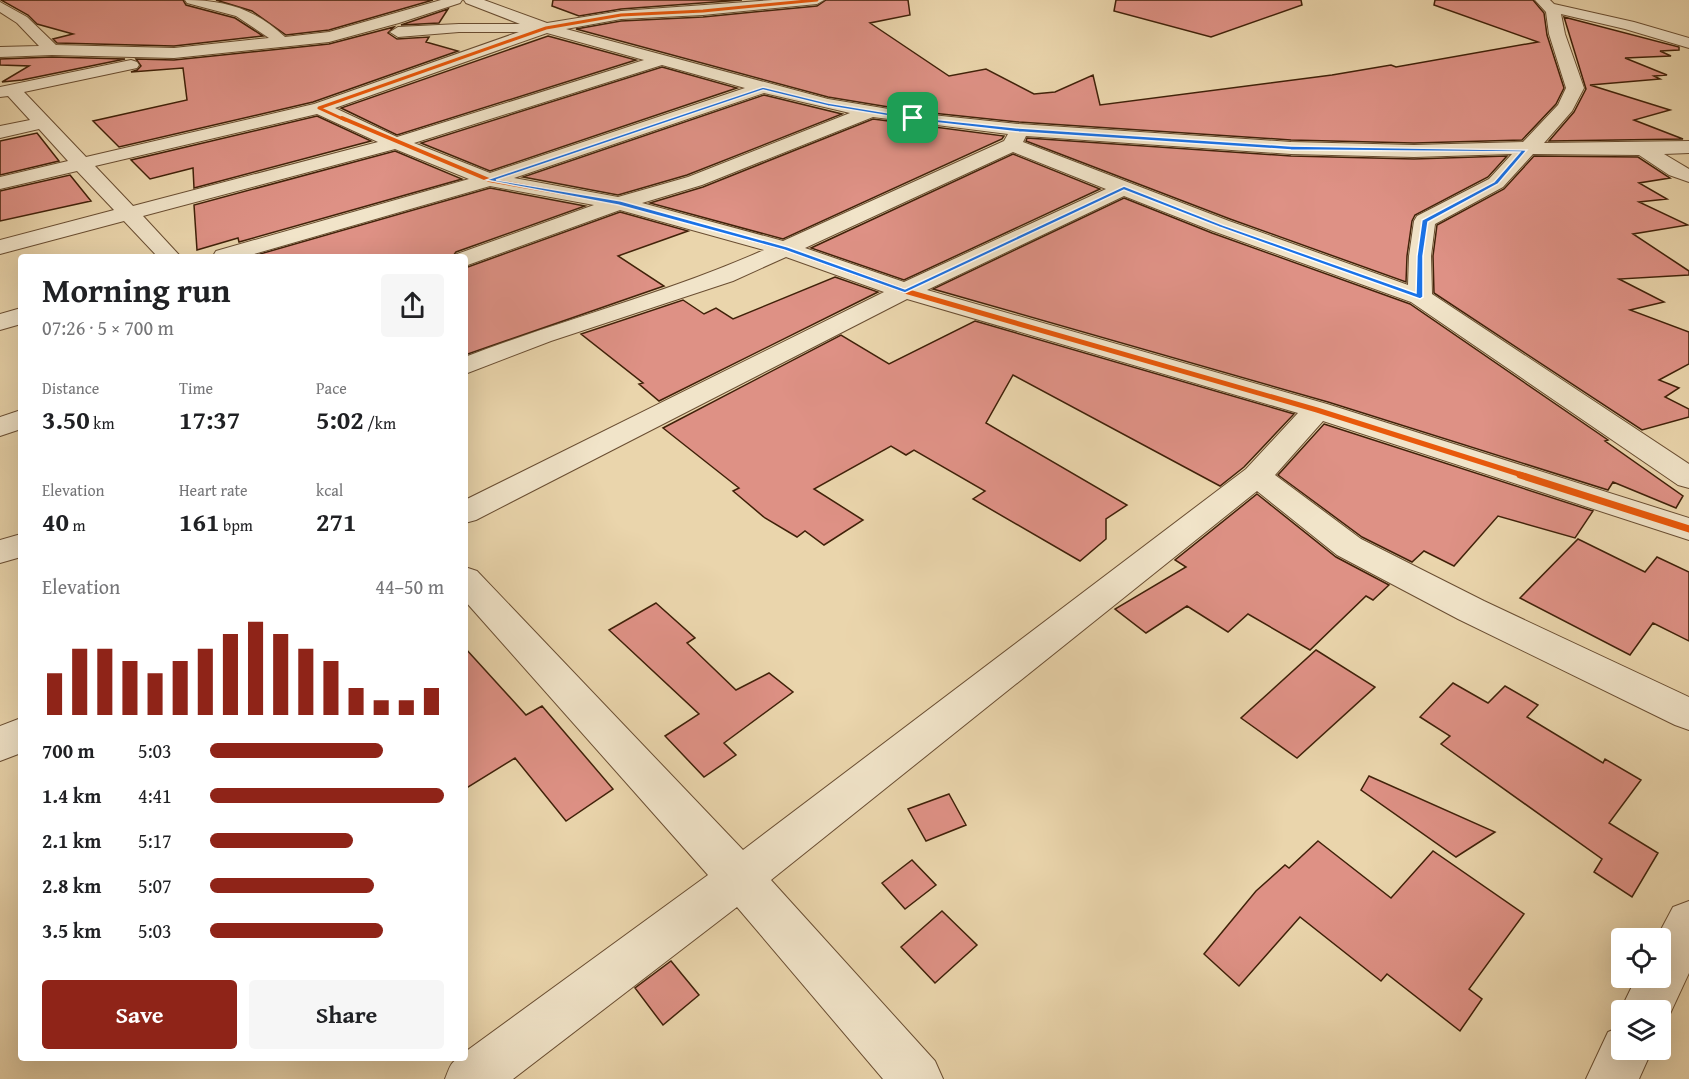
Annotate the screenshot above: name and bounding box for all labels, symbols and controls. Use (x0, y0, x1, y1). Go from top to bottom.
pin (887, 92, 938, 143)
icon: arrive (896, 101, 929, 134)
text: Morning run (42, 266, 231, 314)
button: share (381, 274, 444, 337)
text: 07:26 · 5 × 700 m (42, 313, 174, 342)
text: Distance (42, 376, 99, 400)
text: Time (179, 376, 213, 400)
text: Pace (316, 376, 347, 400)
text: 3.50 (42, 400, 90, 439)
text: 17:37 (179, 400, 240, 439)
text: 5:02 (316, 400, 364, 439)
text: km (90, 411, 114, 435)
text: /km (364, 411, 396, 435)
text: Elevation (42, 478, 105, 502)
text: Heart rate (179, 478, 248, 502)
text: kcal (316, 478, 343, 502)
text: 40 (42, 502, 69, 541)
text: 161 (179, 502, 219, 541)
text: 271 (316, 502, 356, 541)
text: m (69, 513, 86, 537)
text: bpm (219, 513, 253, 537)
text: Elevation (42, 572, 120, 601)
text: 44–50 m (375, 572, 444, 601)
text: 700 m (42, 736, 95, 765)
text: 5:03 (138, 736, 172, 765)
text: 1.4 km (42, 781, 101, 810)
text: 4:41 (138, 781, 172, 810)
text: 2.1 km (42, 826, 101, 855)
text: 5:17 (138, 826, 172, 855)
text: 2.8 km (42, 871, 101, 900)
text: 5:07 (138, 871, 172, 900)
text: 3.5 km (42, 916, 101, 945)
text: 5:03 (138, 916, 172, 945)
map controls (1611, 928, 1671, 1060)
button: locate (1611, 928, 1671, 988)
button: Save (42, 980, 237, 1049)
button: Share (249, 980, 444, 1049)
button: layers (1611, 1000, 1671, 1060)

